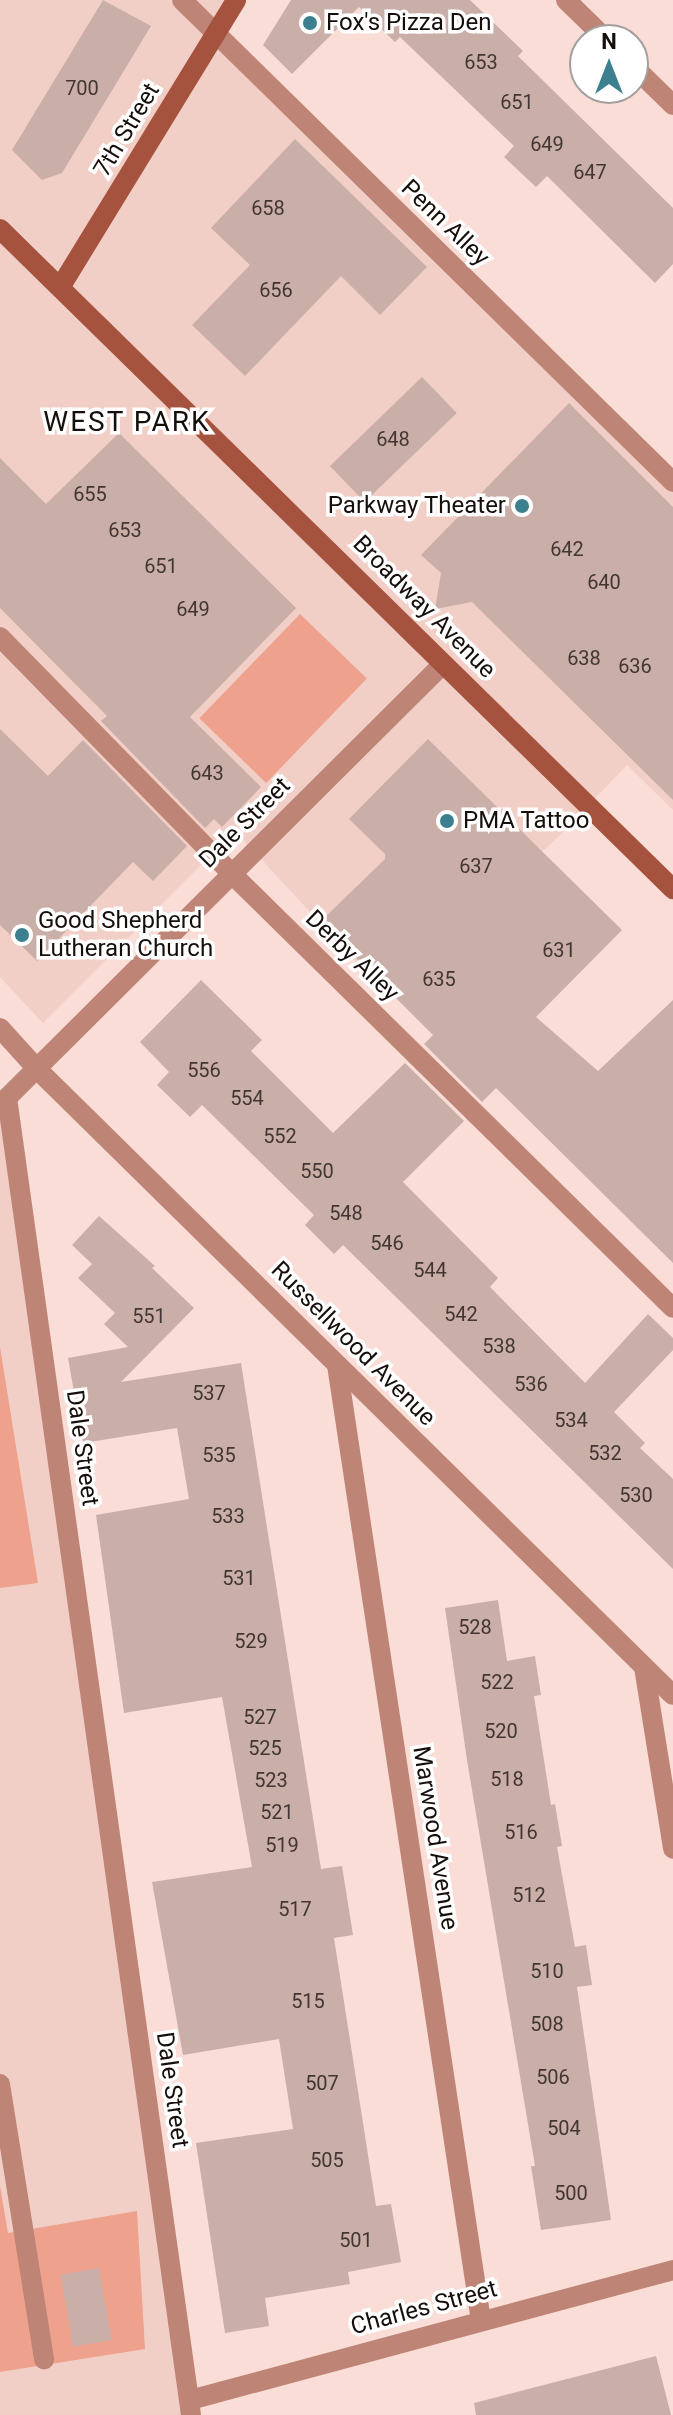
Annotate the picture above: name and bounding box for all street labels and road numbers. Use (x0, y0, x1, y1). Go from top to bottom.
street label: 7th Street (88, 78, 166, 182)
street label: Penn Alley (395, 174, 495, 272)
street label: Broadway Avenue (347, 530, 501, 684)
street label: Dale Street (194, 772, 296, 874)
street label: Derby Alley (299, 904, 405, 1008)
street label: Russellwood Avenue (265, 1256, 441, 1432)
street label: Dale Street (60, 1388, 104, 1508)
street label: Marwood Avenue (406, 1744, 464, 1932)
street label: Dale Street (150, 2030, 194, 2150)
street label: Charles Street (348, 2275, 500, 2341)

